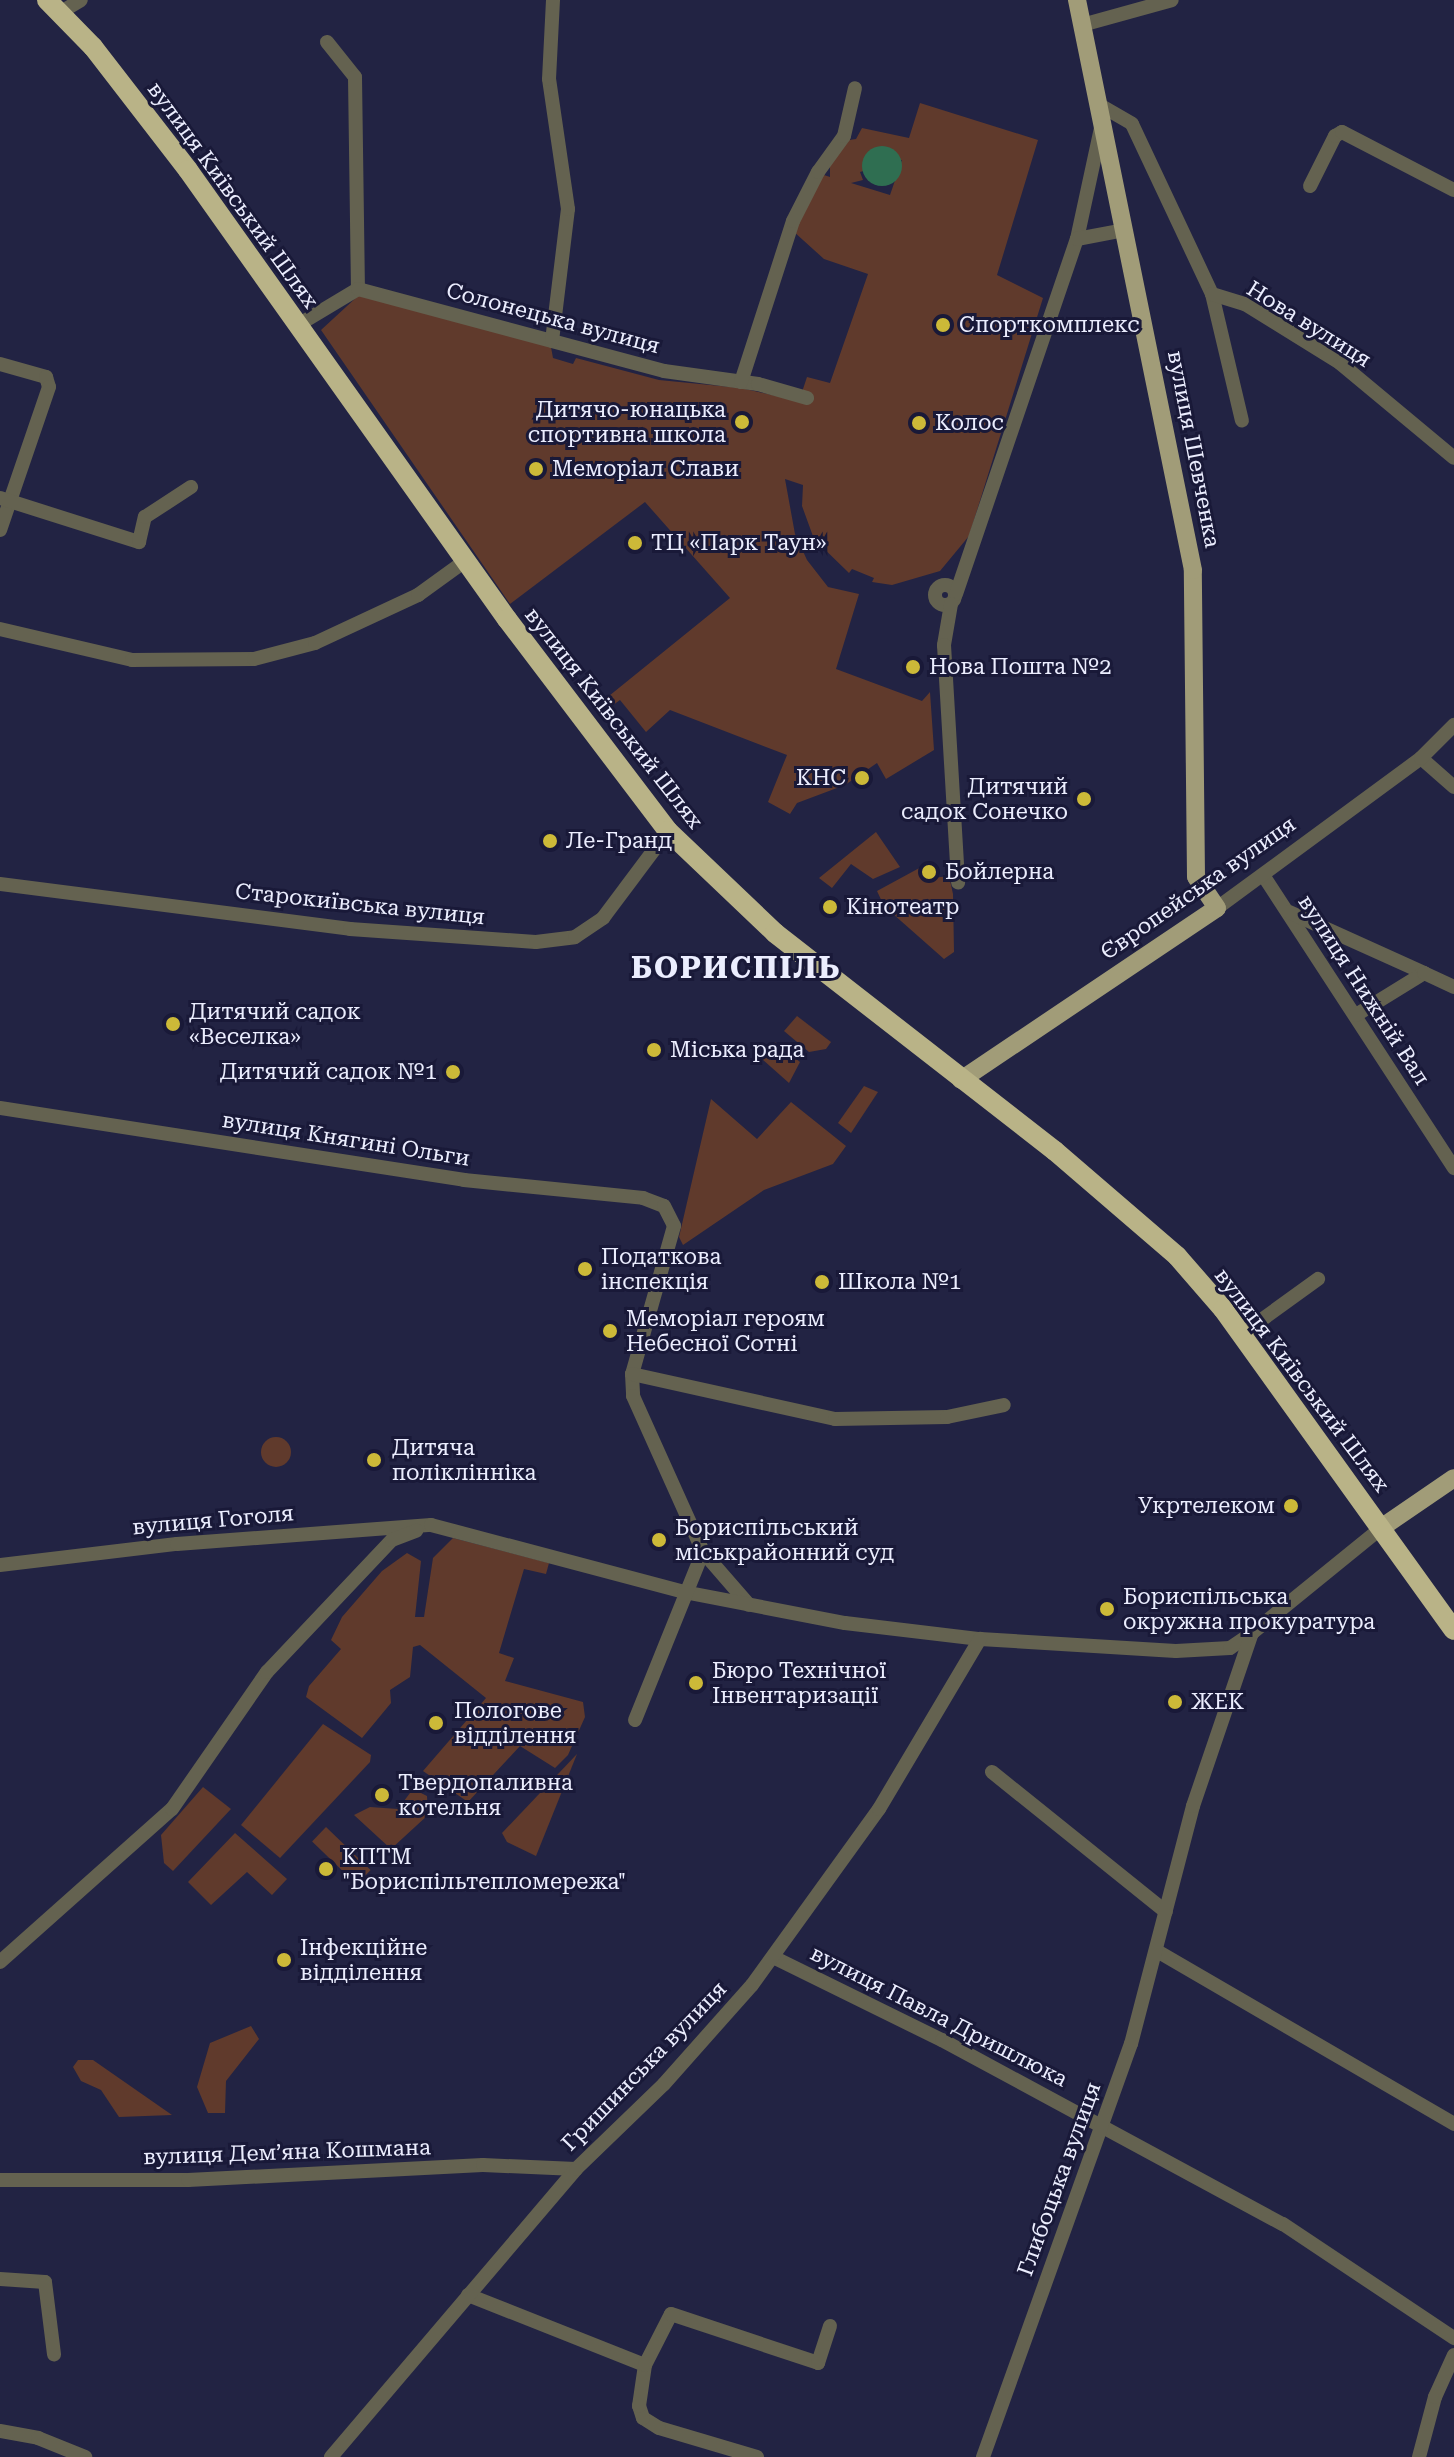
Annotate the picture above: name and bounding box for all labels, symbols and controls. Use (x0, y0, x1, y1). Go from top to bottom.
street label: вулиця Київський Шлях (142, 77, 324, 313)
street label: Нова вулиця (1242, 275, 1376, 373)
street label: Солонецька вулиця (443, 277, 663, 359)
place label: Спорткомплекс (959, 312, 1140, 338)
marker: Спорткомплекс (934, 316, 952, 334)
street label: вулиця Шевченка (1162, 348, 1226, 550)
place label: Дитячо-юнацька спортивна школа (528, 396, 726, 448)
place label: Колос (935, 410, 1004, 436)
marker: Дитячо-юнацька спортивна школа (733, 413, 751, 431)
marker: Колос (910, 414, 928, 432)
place label: Mеморіал Слави (552, 456, 739, 482)
marker: Mеморіал Слави (527, 460, 545, 478)
place label: ТЦ «Парк Таун» (651, 530, 827, 556)
marker: ТЦ «Парк Таун» (626, 534, 644, 552)
street label: вулиця Київський Шлях (519, 602, 709, 834)
place label: Нова Пошта №2 (929, 654, 1112, 680)
marker: Нова Пошта №2 (904, 658, 922, 676)
place label: КНС (796, 765, 846, 791)
marker: КНС (853, 769, 871, 787)
place label: Дитячий садок Сонечко (901, 773, 1068, 824)
marker: Дитячий садок Сонечко (1075, 790, 1093, 808)
street label: Європейська вулиця (1095, 811, 1301, 965)
place label: Ле-Гранд (566, 828, 672, 854)
marker: Ле-Гранд (541, 832, 559, 850)
place label: Бойлерна (945, 859, 1054, 885)
marker: Бойлерна (920, 863, 938, 881)
street label: Старокиївська вулиця (234, 878, 486, 930)
street label: вулиця Нижній Вал (1293, 890, 1435, 1090)
place label: Кінотеатр (846, 894, 959, 920)
marker: Кінотеатр (821, 898, 839, 916)
district label: БОРИСПІЛЬ (631, 950, 841, 986)
place label: Дитячий садок «Веселка» (189, 998, 361, 1050)
marker: Дитячий садок «Веселка» (164, 1015, 182, 1033)
place label: Міська рада (670, 1037, 804, 1063)
marker: Міська рада (645, 1041, 663, 1059)
place label: Дитячий садок №1 (220, 1059, 437, 1085)
marker: Дитячий садок №1 (444, 1063, 462, 1081)
street label: вулиця Княгині Ольги (220, 1106, 472, 1172)
place label: Податкова інспекція (601, 1243, 721, 1294)
marker: Податкова інспекція (576, 1260, 594, 1278)
street label: вулиця Київський Шлях (1209, 1263, 1395, 1497)
place label: Школа №1 (838, 1269, 961, 1295)
marker: Школа №1 (813, 1273, 831, 1291)
place label: Меморіал героям Небесної Сотні (626, 1305, 825, 1356)
marker: Меморіал героям Небесної Сотні (601, 1322, 619, 1340)
place label: Дитяча поліклінніка (392, 1434, 536, 1486)
marker: Дитяча поліклінніка (363, 1449, 385, 1471)
place label: Укртелеком (1138, 1493, 1275, 1519)
marker: Укртелеком (1282, 1497, 1300, 1515)
street label: вулиця Гоголя (131, 1500, 295, 1540)
place label: Бориспільський міськрайонний суд (675, 1514, 894, 1566)
marker: Бориспільський міськрайонний суд (650, 1531, 668, 1549)
place label: Бориспільська окружна прокуратура (1123, 1583, 1375, 1634)
marker: Бориспільська окружна прокуратура (1098, 1600, 1116, 1618)
place label: Бюро Технічної Інвентаризації (712, 1657, 886, 1708)
marker: Бюро Технічної Інвентаризації (687, 1674, 705, 1692)
place label: ЖЕК (1191, 1689, 1244, 1715)
marker: ЖЕК (1166, 1693, 1184, 1711)
place label: Пологове відділення (454, 1697, 576, 1748)
marker: Пологове відділення (425, 1712, 447, 1734)
place label: Твердопаливна котельня (398, 1769, 573, 1820)
marker: Твердопаливна котельня (373, 1786, 391, 1804)
place label: КПТМ "Бориспільтепломережа" (342, 1843, 626, 1894)
marker: КПТМ "Бориспільтепломережа" (317, 1860, 335, 1878)
place label: Інфекційне відділення (300, 1934, 427, 1986)
street label: вулиця Павла Дришлюка (806, 1940, 1072, 2092)
marker: Інфекційне відділення (275, 1951, 293, 1969)
street label: Гришинська вулиця (556, 1976, 732, 2156)
street label: Глибоцька вулиця (1012, 2078, 1106, 2280)
street label: вулиця Демʼяна Кошмана (143, 2134, 431, 2170)

